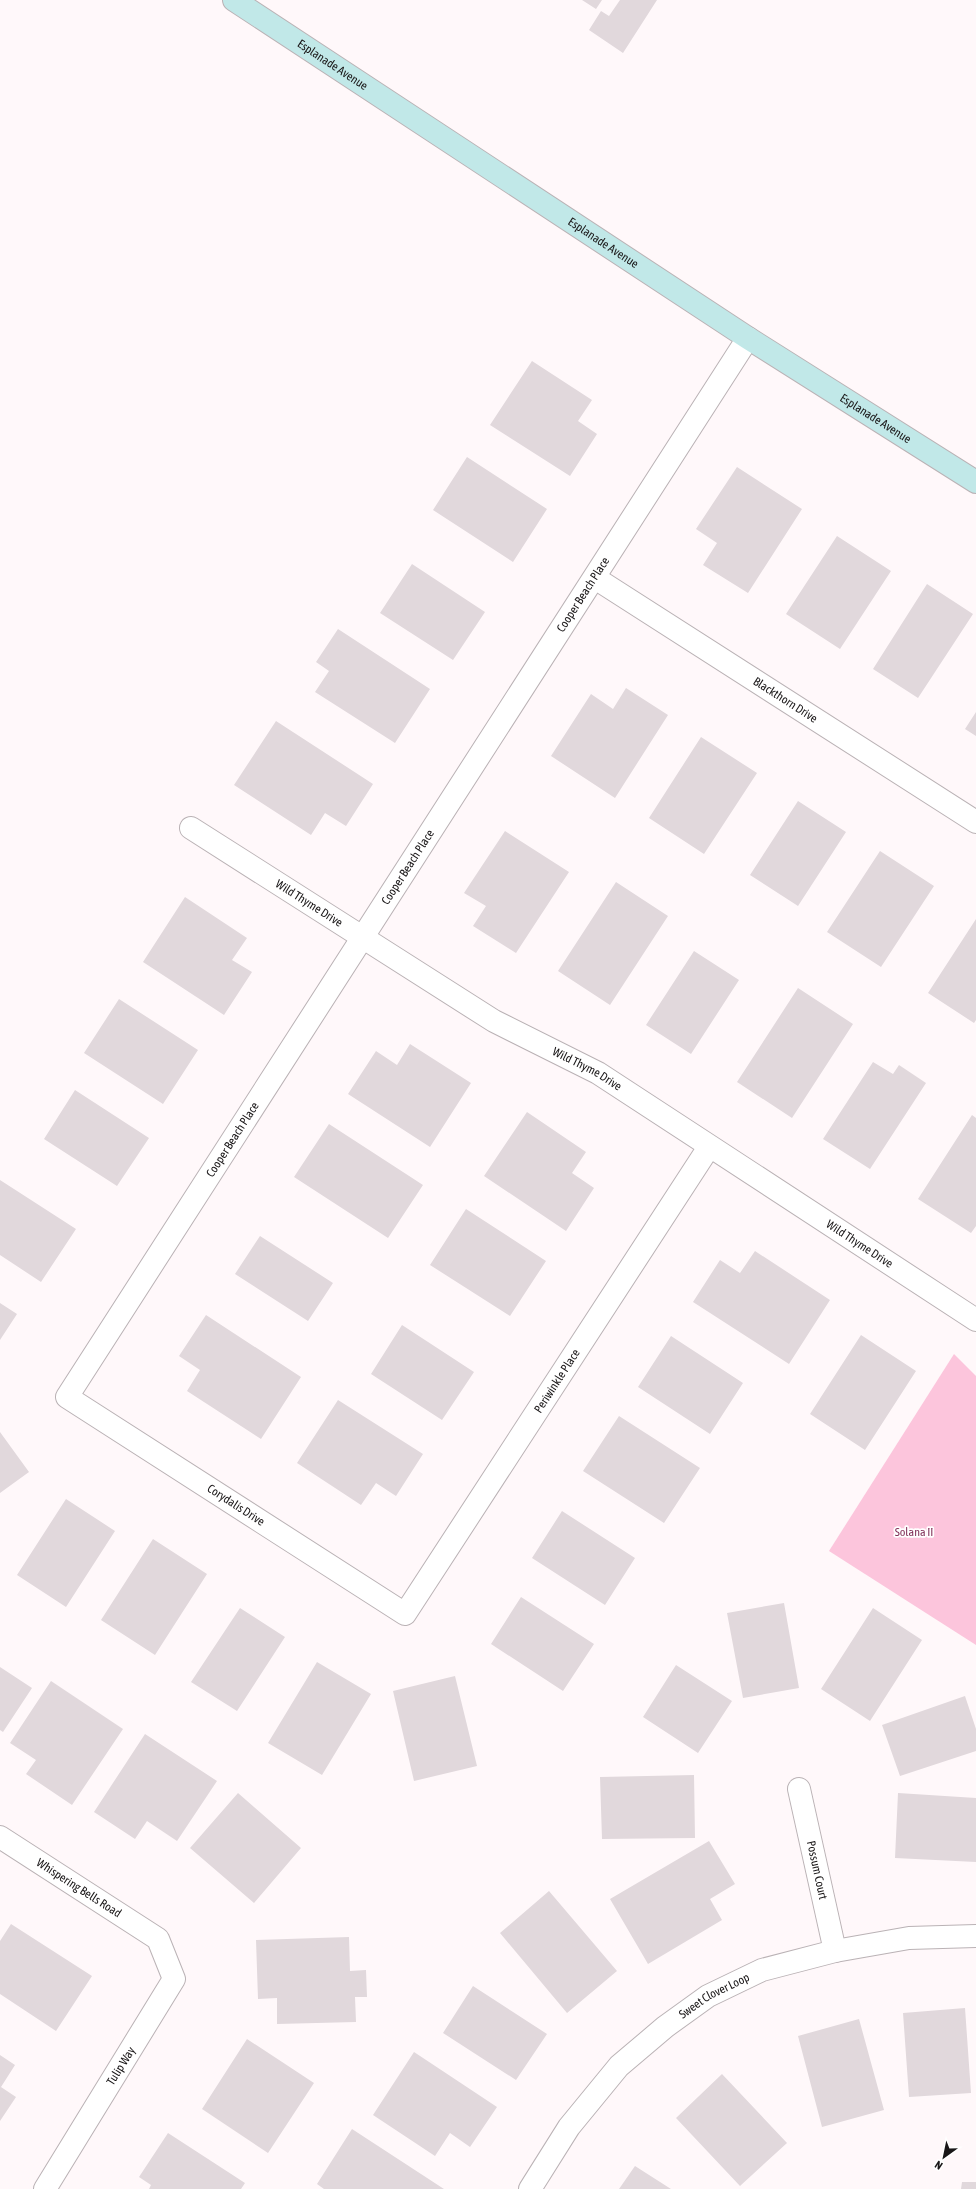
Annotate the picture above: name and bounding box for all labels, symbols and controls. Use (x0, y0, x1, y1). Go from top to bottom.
street label: Esplanade Avenue (295, 37, 370, 93)
street label: Esplanade Avenue (565, 215, 641, 271)
street label: Esplanade Avenue (837, 391, 914, 446)
street label: Cooper Beach Place (554, 554, 612, 635)
street label: Blackthorn Drive (751, 674, 820, 726)
street label: Cooper Beach Place (379, 827, 437, 907)
street label: Wild Thyme Drive (273, 877, 345, 930)
street label: Wild Thyme Drive (550, 1044, 624, 1094)
street label: Cooper Beach Place (203, 1099, 262, 1180)
street label: Wild Thyme Drive (824, 1217, 896, 1271)
street label: Periwinkle Place (531, 1346, 583, 1416)
street label: Corydalis Drive (205, 1481, 267, 1529)
park label: Solana II (895, 1525, 933, 1539)
street label: Possum Court (804, 1839, 830, 1901)
street label: Whispering Bells Road (34, 1856, 124, 1920)
street label: Sweet Clover Loop (676, 1970, 752, 2022)
street label: Tulip Way (104, 2044, 138, 2088)
north arrow (924, 2137, 964, 2177)
text: N (933, 2159, 945, 2172)

